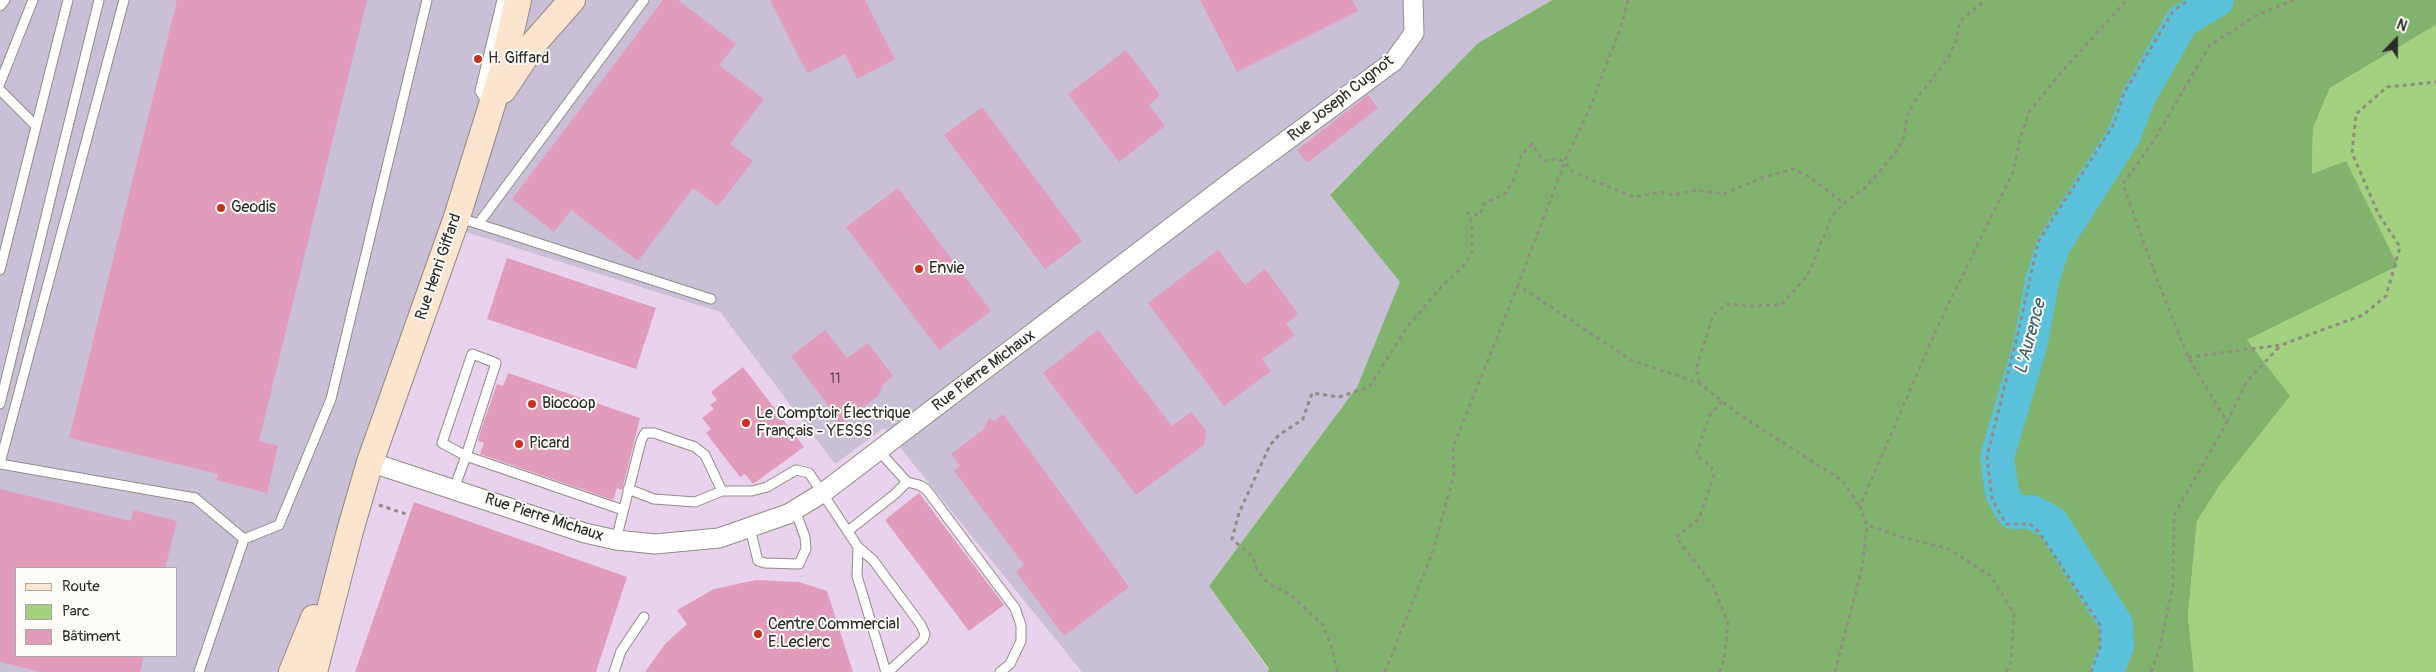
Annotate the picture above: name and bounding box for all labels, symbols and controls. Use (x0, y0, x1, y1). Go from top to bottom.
north arrow (2371, 15, 2421, 65)
text: N (2394, 16, 2409, 35)
place label: H. Giffard (488, 49, 549, 69)
street label: Rue Joseph Cugnot (1284, 52, 1398, 146)
marker: H. Giffard (472, 53, 484, 65)
place label: Geodis (231, 198, 276, 218)
marker: Geodis (215, 202, 227, 214)
street label: Rue Henri Giffard (412, 211, 466, 323)
place label: Envie (929, 259, 964, 279)
marker: Envie (913, 263, 925, 275)
water label: L'Aurence (2011, 297, 2051, 377)
street label: Rue Pierre Michaux (929, 326, 1039, 416)
house number: 11 (830, 371, 840, 387)
place label: Biocoop (542, 394, 596, 414)
marker: Biocoop (526, 398, 538, 410)
place label: Le Comptoir Électrique Français - YESSS (756, 404, 910, 442)
marker: Le Comptoir Électrique Français - YESSS (740, 417, 752, 429)
place label: Picard (529, 434, 569, 454)
marker: Picard (513, 438, 525, 450)
street label: Rue Pierre Michaux (482, 490, 606, 546)
legend (15, 567, 178, 657)
text: Route (62, 577, 100, 596)
text: Parc (62, 602, 90, 621)
place label: Centre Commercial E.Leclerc (768, 615, 900, 653)
text: Bâtiment (62, 627, 121, 646)
marker: Centre Commercial E.Leclerc (752, 628, 764, 640)

